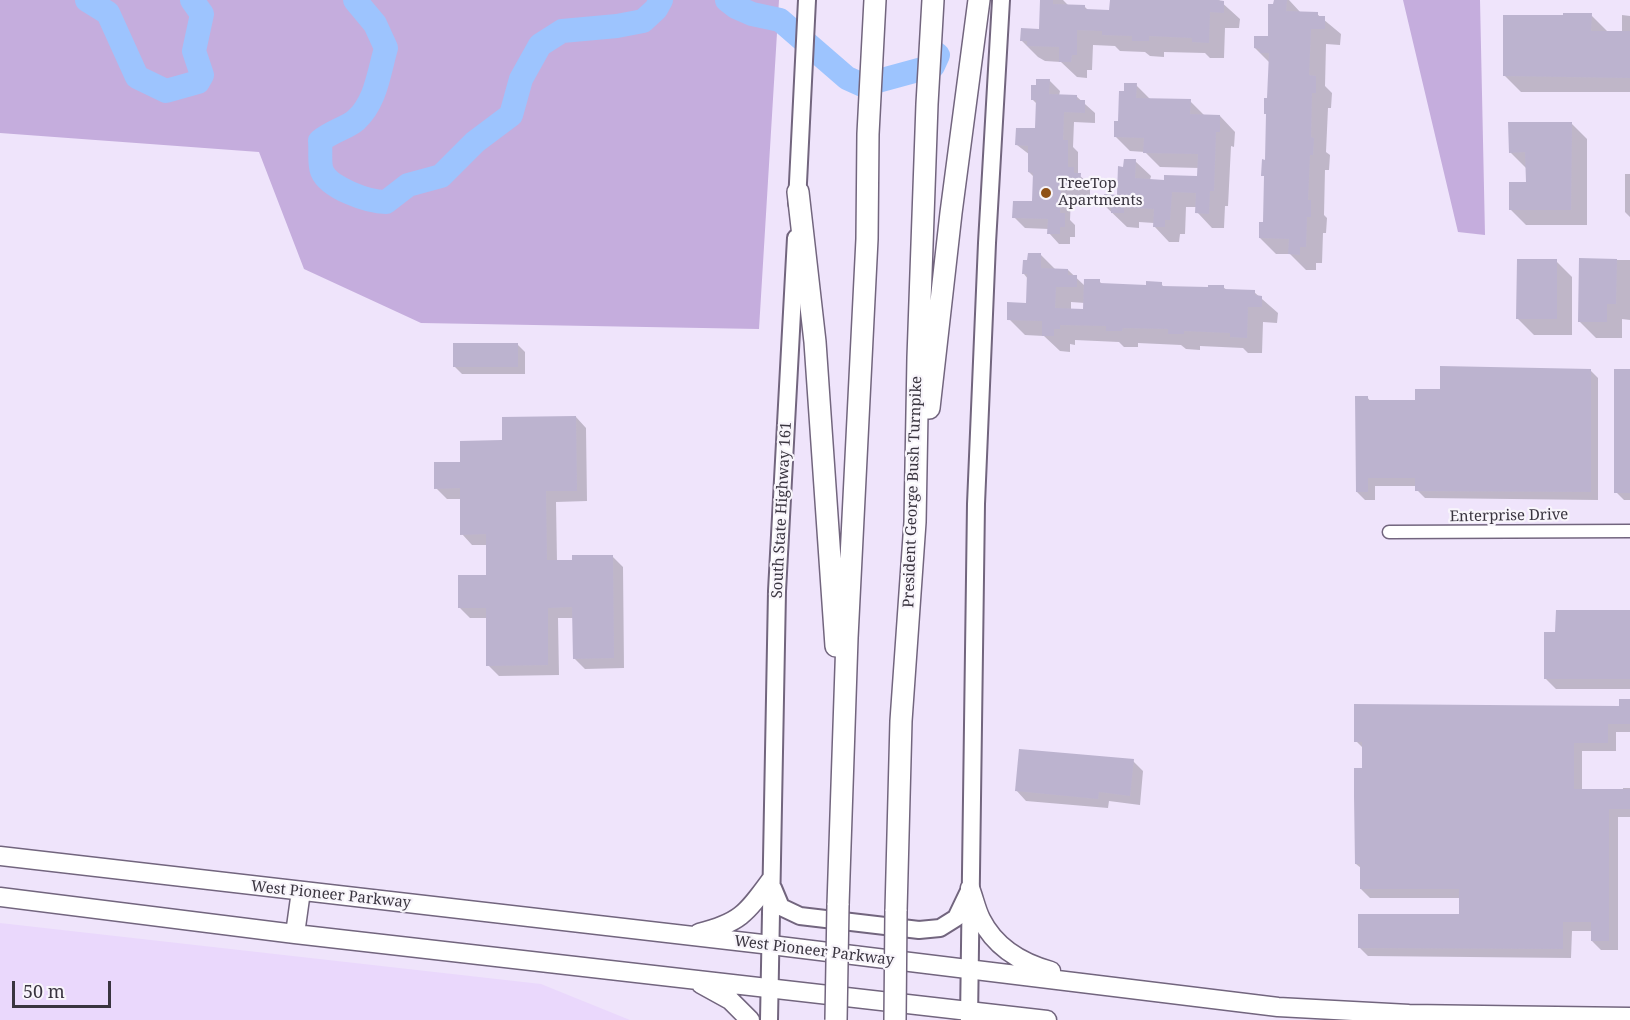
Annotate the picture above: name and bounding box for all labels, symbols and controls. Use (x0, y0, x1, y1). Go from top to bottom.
place label: TreeTop Apartments (1058, 175, 1142, 210)
marker: TreeTop Apartments (1039, 186, 1053, 200)
street label: President George Bush Turnpike (900, 376, 926, 608)
street label: South State Highway 161 (768, 421, 796, 599)
street label: Enterprise Drive (1450, 506, 1568, 526)
street label: West Pioneer Parkway (250, 878, 412, 912)
street label: West Pioneer Parkway (733, 932, 895, 970)
scale bar (15, 969, 114, 1007)
text: 50 m (23, 979, 65, 1003)

